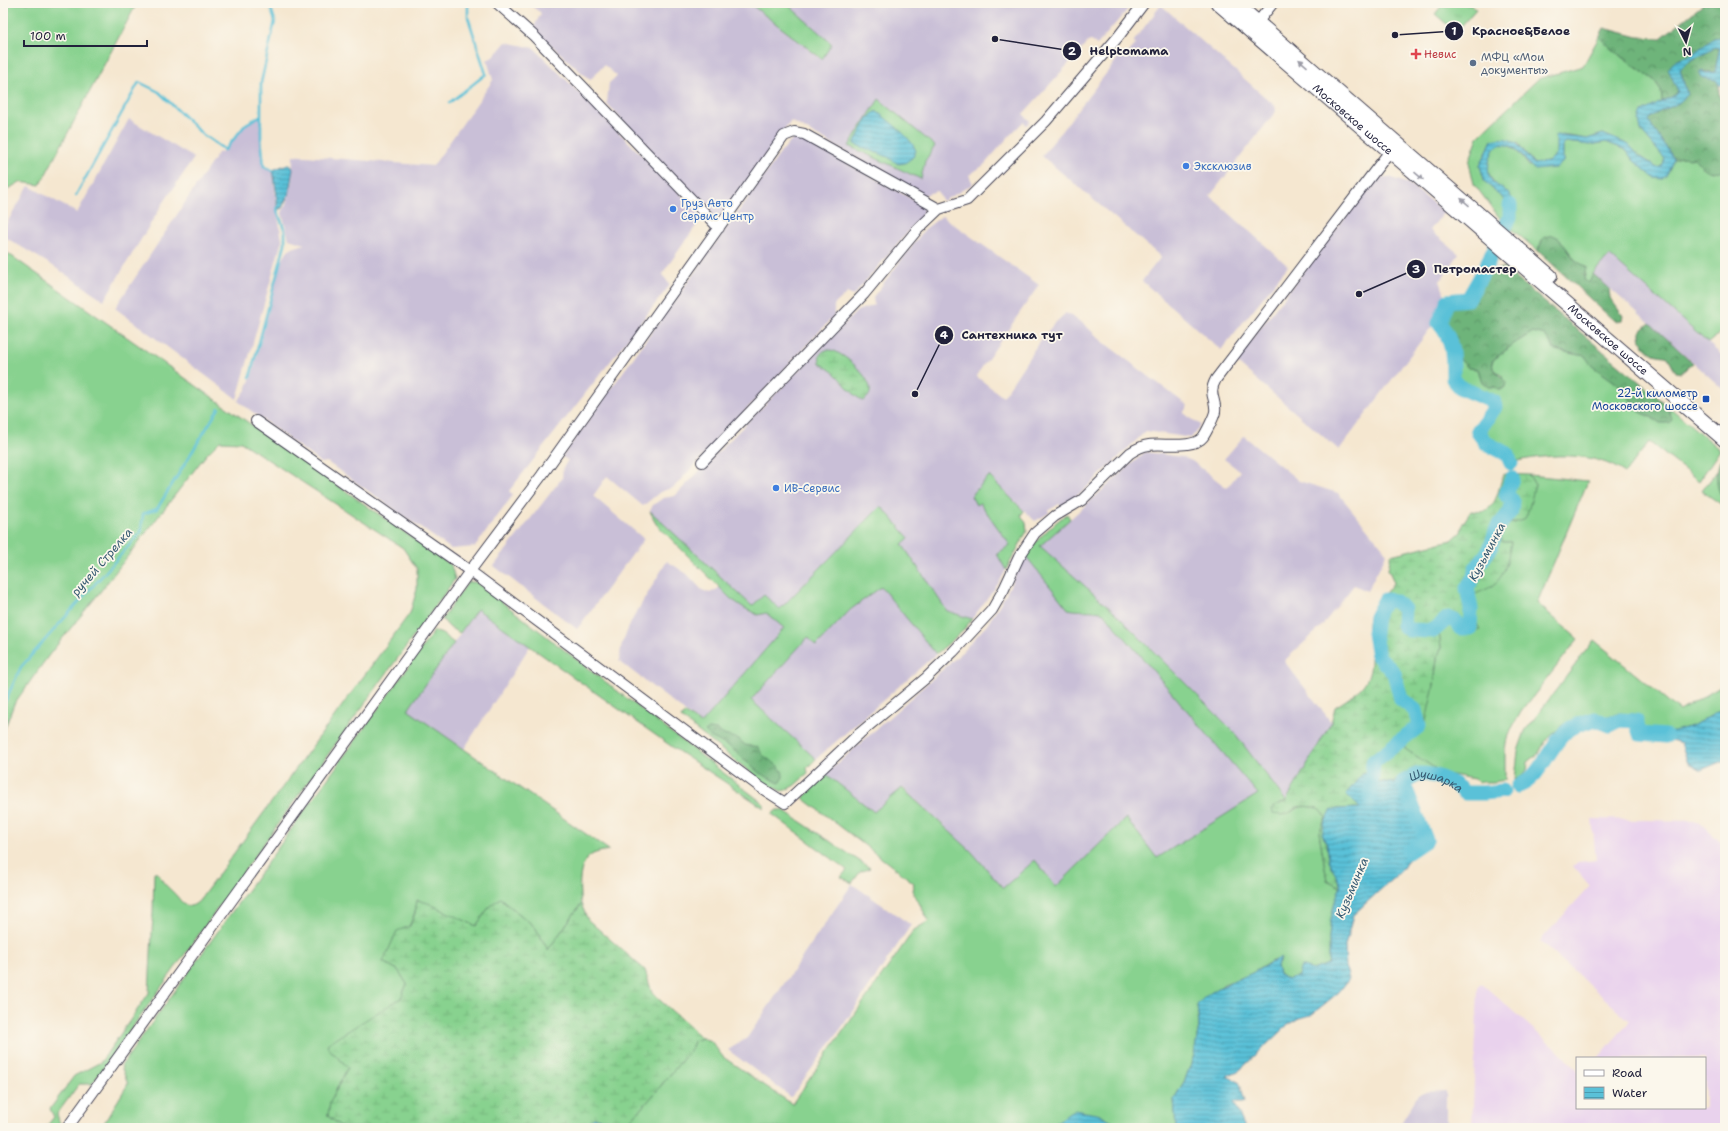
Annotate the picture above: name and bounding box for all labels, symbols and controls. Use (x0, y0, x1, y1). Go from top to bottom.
callout: Красное&Белое (1444, 19, 1578, 43)
scale bar (24, 22, 147, 48)
north arrow (1666, 22, 1706, 62)
text: 1 (1451, 23, 1457, 39)
text: Красное&Белое (1472, 23, 1570, 39)
text: 100 m (30, 28, 66, 44)
callout: Helptomama (1062, 39, 1177, 63)
text: 2 (1068, 43, 1077, 59)
text: Helptomama (1090, 43, 1169, 59)
text: N (1682, 44, 1692, 59)
place label: Невис (1424, 47, 1457, 62)
marker: Невис (1411, 49, 1421, 59)
place label: МФЦ «Мои документы» (1481, 50, 1548, 78)
one-way arrow (1298, 58, 1309, 67)
marker: МФЦ «Мои документы» (1468, 58, 1478, 68)
street label: Московское шоссе (1309, 81, 1396, 158)
place label: Эксклюзив (1194, 159, 1252, 174)
marker: Эксклюзив (1181, 161, 1191, 171)
one-way arrow (1414, 172, 1425, 181)
place label: Груз Авто Сервис Центр (681, 196, 754, 224)
one-way arrow (1460, 198, 1471, 207)
marker: Груз Авто Сервис Центр (668, 204, 678, 214)
callout: Петромастер (1406, 257, 1525, 281)
text: 3 (1412, 261, 1420, 277)
text: Петромастер (1434, 261, 1516, 277)
street label: Московское шоссе (1564, 301, 1651, 378)
callout: Сантехника тут (934, 323, 1071, 347)
text: 4 (940, 327, 949, 343)
text: Сантехника тут (961, 327, 1063, 343)
place label: 22-й километр Московского шоссе (1592, 386, 1698, 414)
marker: 22-й километр Московского шоссе (1701, 394, 1711, 404)
place label: ИВ-Сервис (784, 481, 841, 496)
marker: ИВ-Сервис (771, 483, 781, 493)
water label: Кузьминка (1465, 520, 1509, 584)
water label: ручей Стрелка (67, 525, 136, 600)
water label: Шушарка (1406, 766, 1467, 796)
water label: Кузьминка (1332, 855, 1372, 921)
legend (1576, 1057, 1706, 1109)
text: Road (1612, 1065, 1643, 1081)
text: Water (1612, 1085, 1648, 1101)

